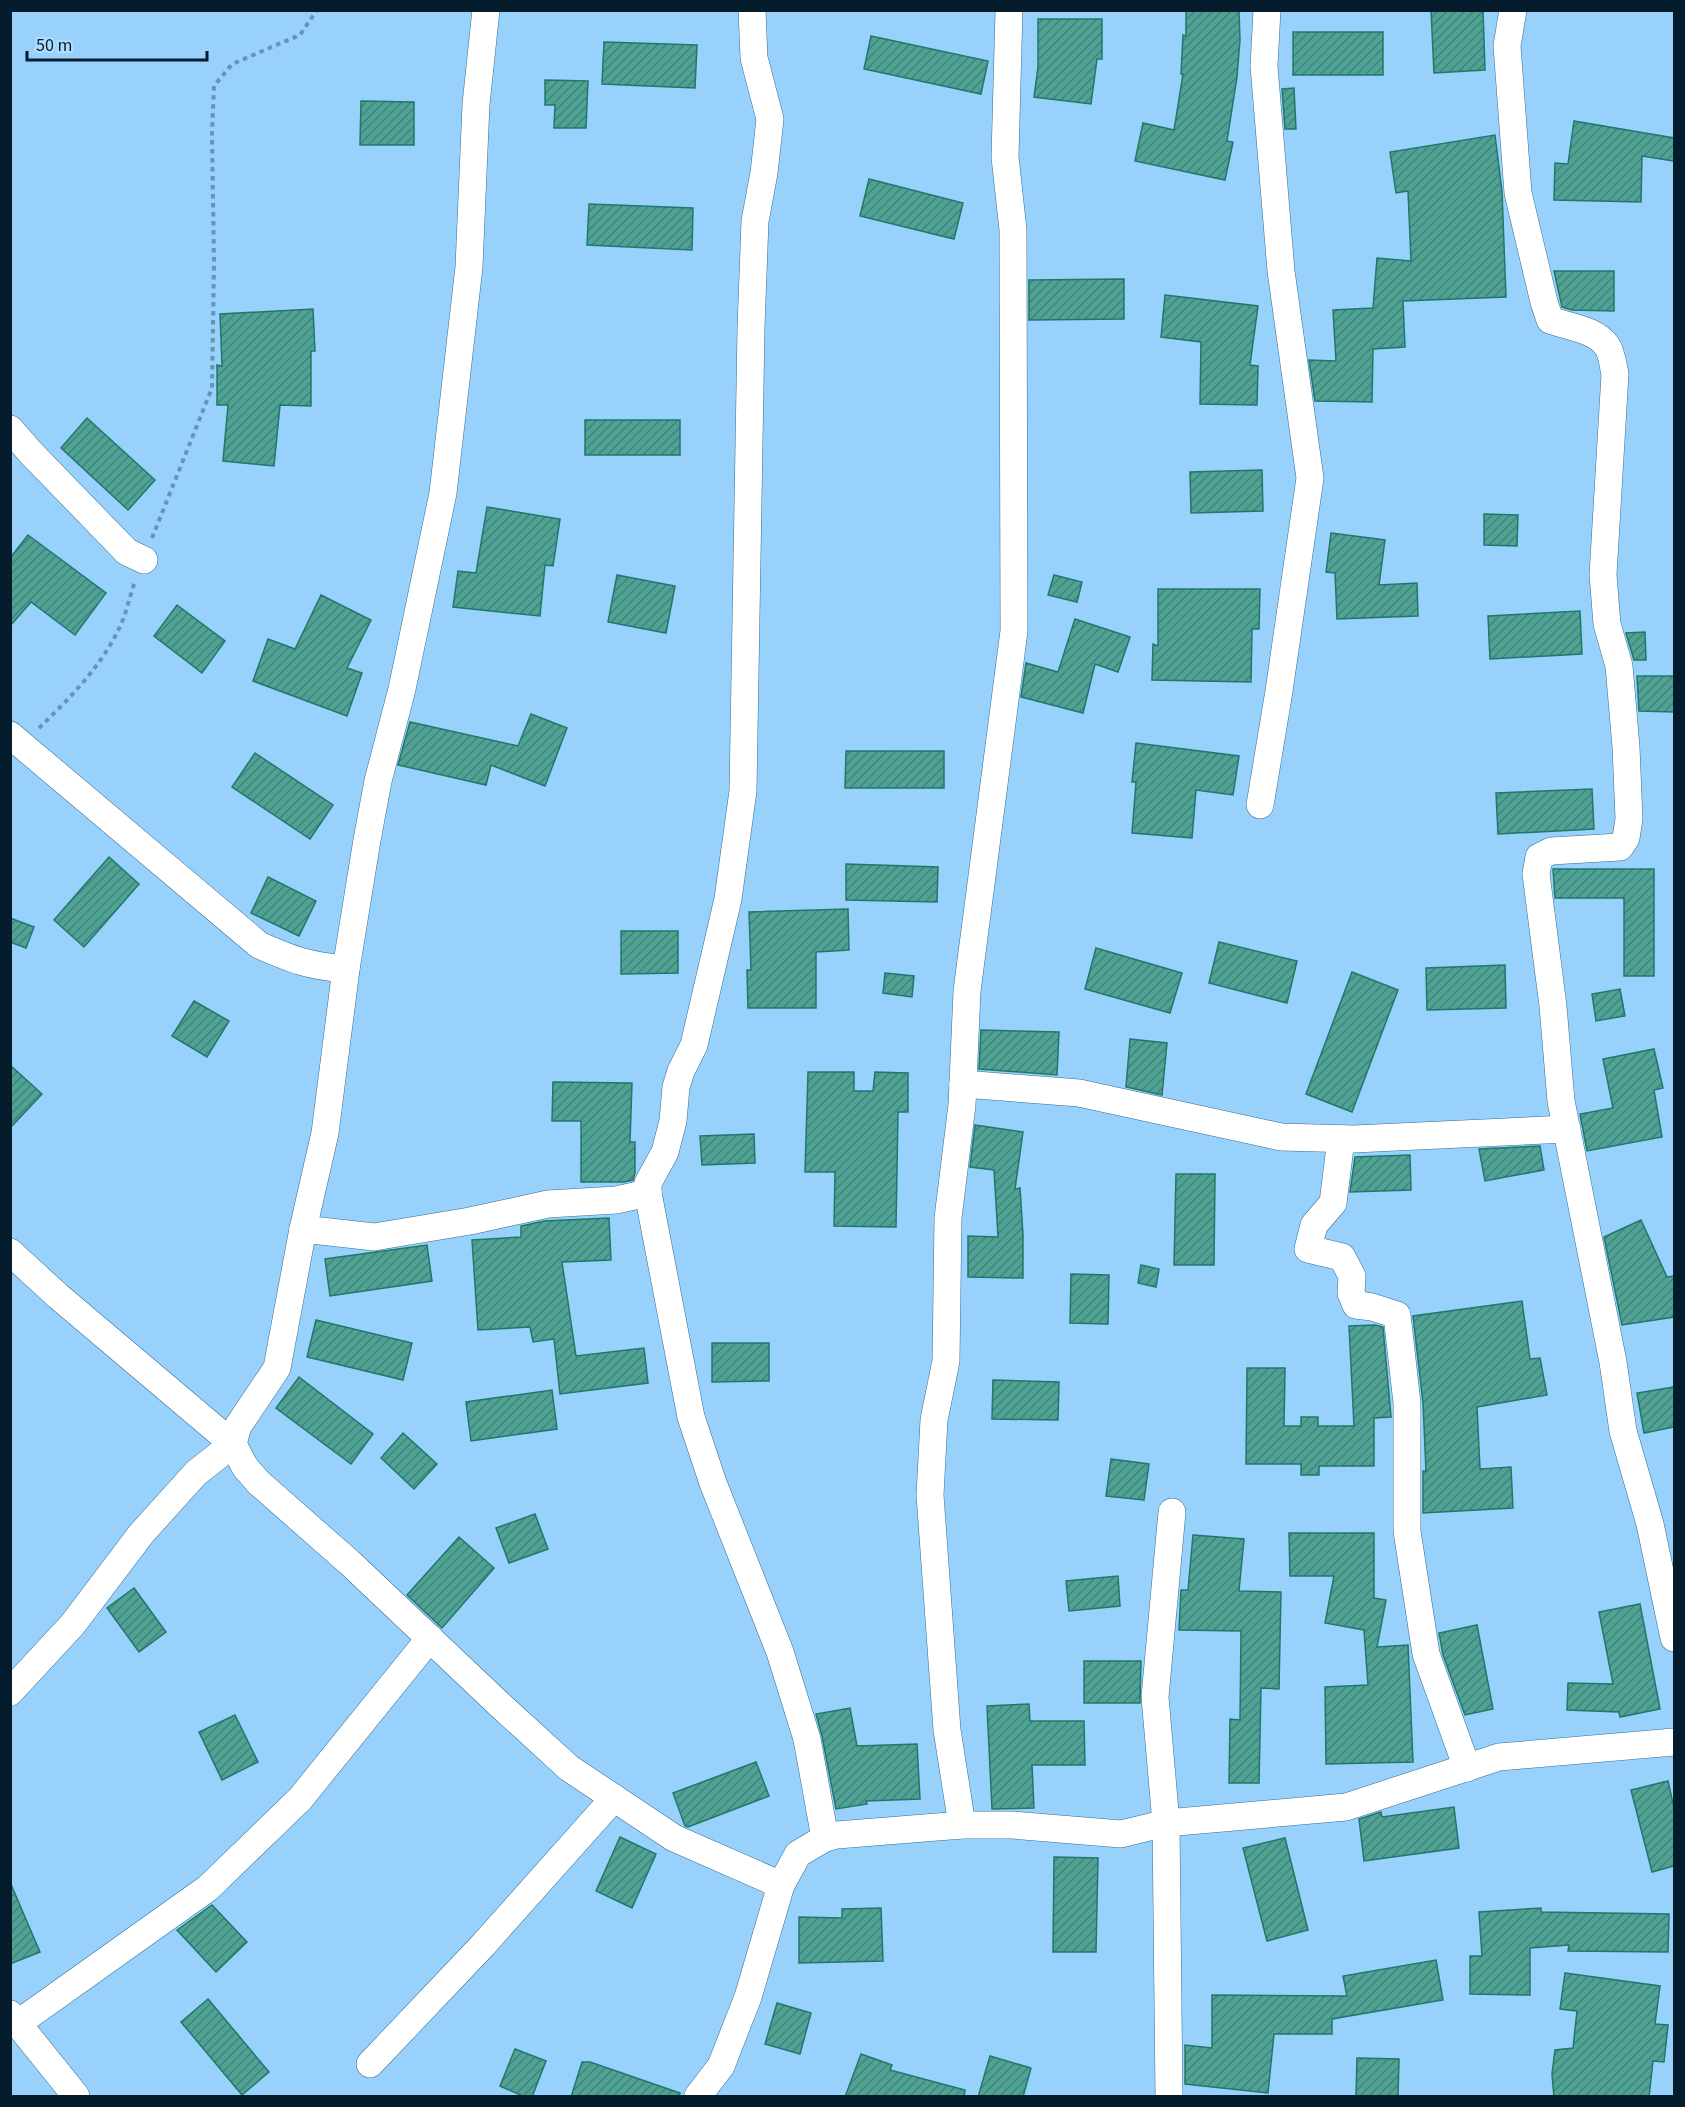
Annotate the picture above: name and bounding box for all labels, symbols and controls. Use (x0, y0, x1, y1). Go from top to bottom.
scale bar (27, 24, 207, 62)
text: 50 m (36, 33, 72, 58)

